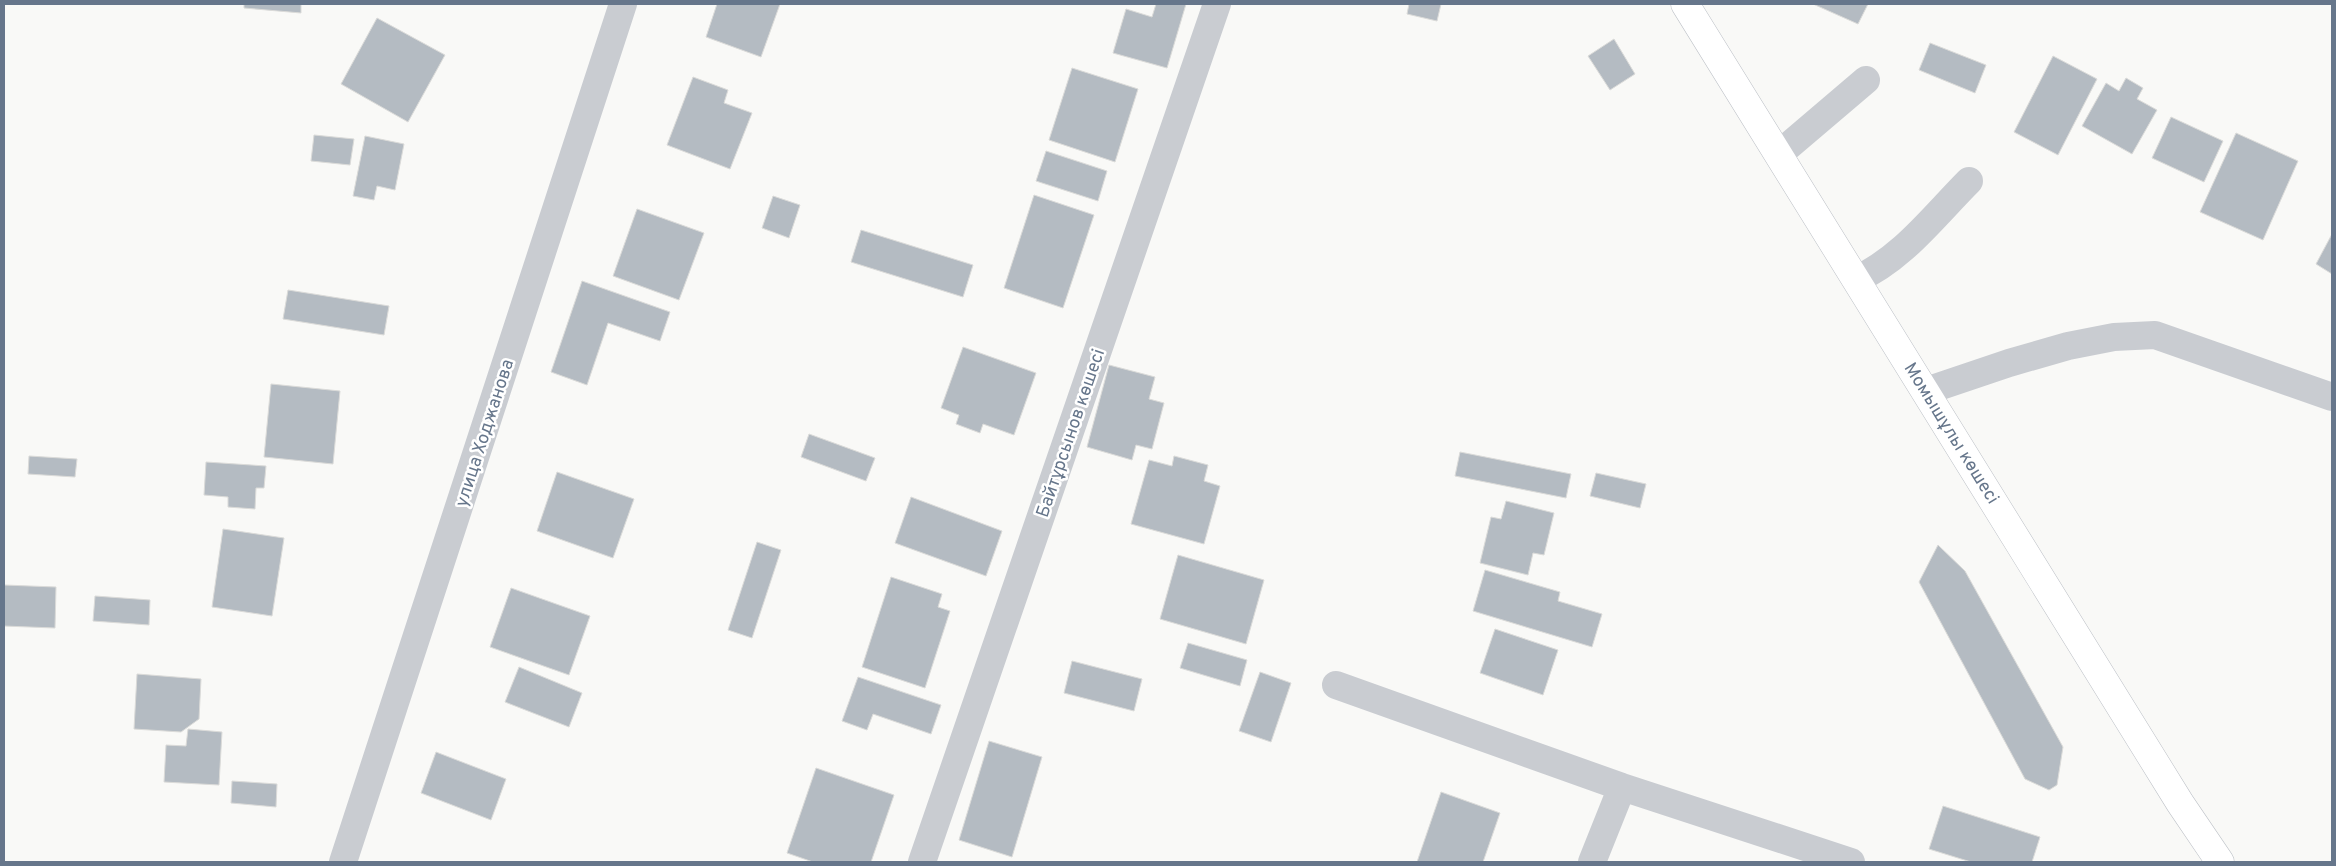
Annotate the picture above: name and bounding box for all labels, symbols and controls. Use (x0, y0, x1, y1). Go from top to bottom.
street label: Байтұрсынов көшесі (1032, 346, 1111, 521)
street label: улица Ходжанова (451, 357, 520, 510)
street label: Момышұлы көшесі (1898, 359, 2004, 509)

